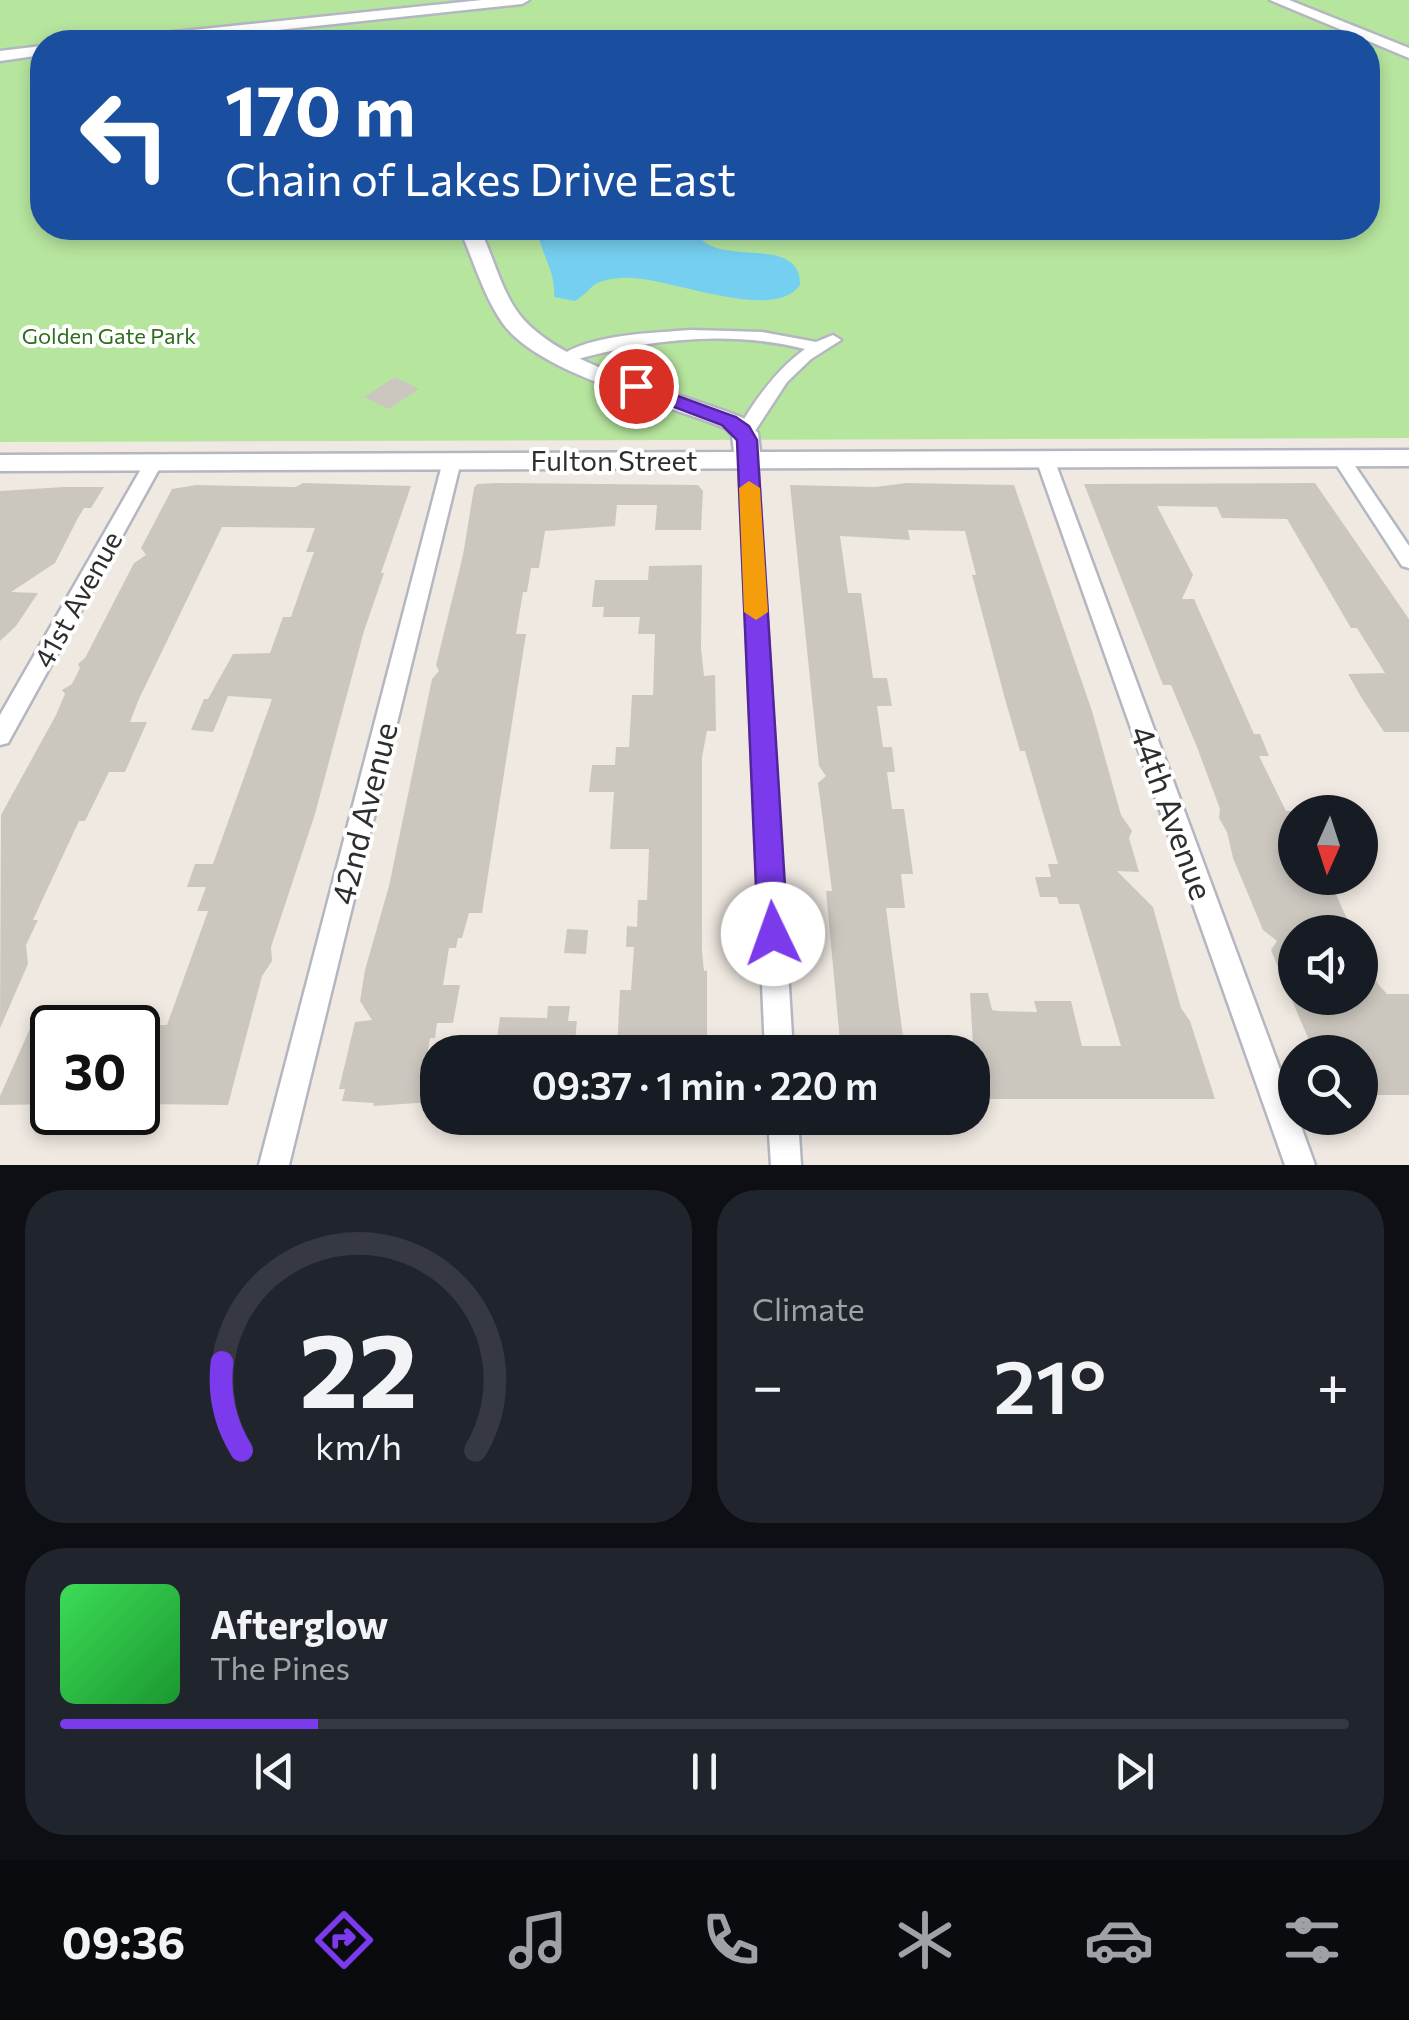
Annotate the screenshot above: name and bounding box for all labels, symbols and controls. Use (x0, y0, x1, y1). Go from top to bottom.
text: 170 m (225, 65, 416, 150)
icon: left (60, 70, 190, 200)
text: Chain of Lakes Drive East (225, 150, 736, 205)
park label: Golden Gate Park (22, 322, 196, 349)
pin (594, 344, 679, 429)
icon: arrive (609, 359, 664, 414)
street label: Fulton Street (531, 443, 697, 477)
street label: 41st Avenue (26, 525, 128, 673)
street label: 42nd Avenue (321, 718, 405, 908)
street label: 44th Avenue (1123, 719, 1223, 905)
north arrow (1278, 795, 1378, 895)
map controls (1278, 795, 1378, 1135)
position arrow (721, 882, 825, 986)
button: sound (1278, 915, 1378, 1015)
speed limit sign: 30 (30, 1005, 160, 1135)
button: search (1278, 1035, 1378, 1135)
text: 09:37 · 1 min · 220 m (532, 1061, 878, 1108)
text: Climate (752, 1288, 865, 1328)
text: 22 (299, 1302, 418, 1429)
text: 21° (993, 1338, 1106, 1429)
text: − (752, 1350, 783, 1417)
text: + (1317, 1350, 1349, 1417)
text: km/h (315, 1424, 402, 1467)
text: Afterglow (210, 1600, 388, 1647)
text: The Pines (210, 1647, 350, 1687)
icon: previous (247, 1744, 302, 1799)
icon: pause (677, 1744, 732, 1799)
icon: next (1107, 1744, 1162, 1799)
icon: directions (309, 1905, 379, 1975)
icon: music (503, 1905, 573, 1975)
icon: phone (696, 1905, 766, 1975)
icon: climate (890, 1905, 960, 1975)
icon: car (1084, 1905, 1154, 1975)
icon: filters (1277, 1905, 1347, 1975)
text: 09:36 (62, 1913, 185, 1968)

